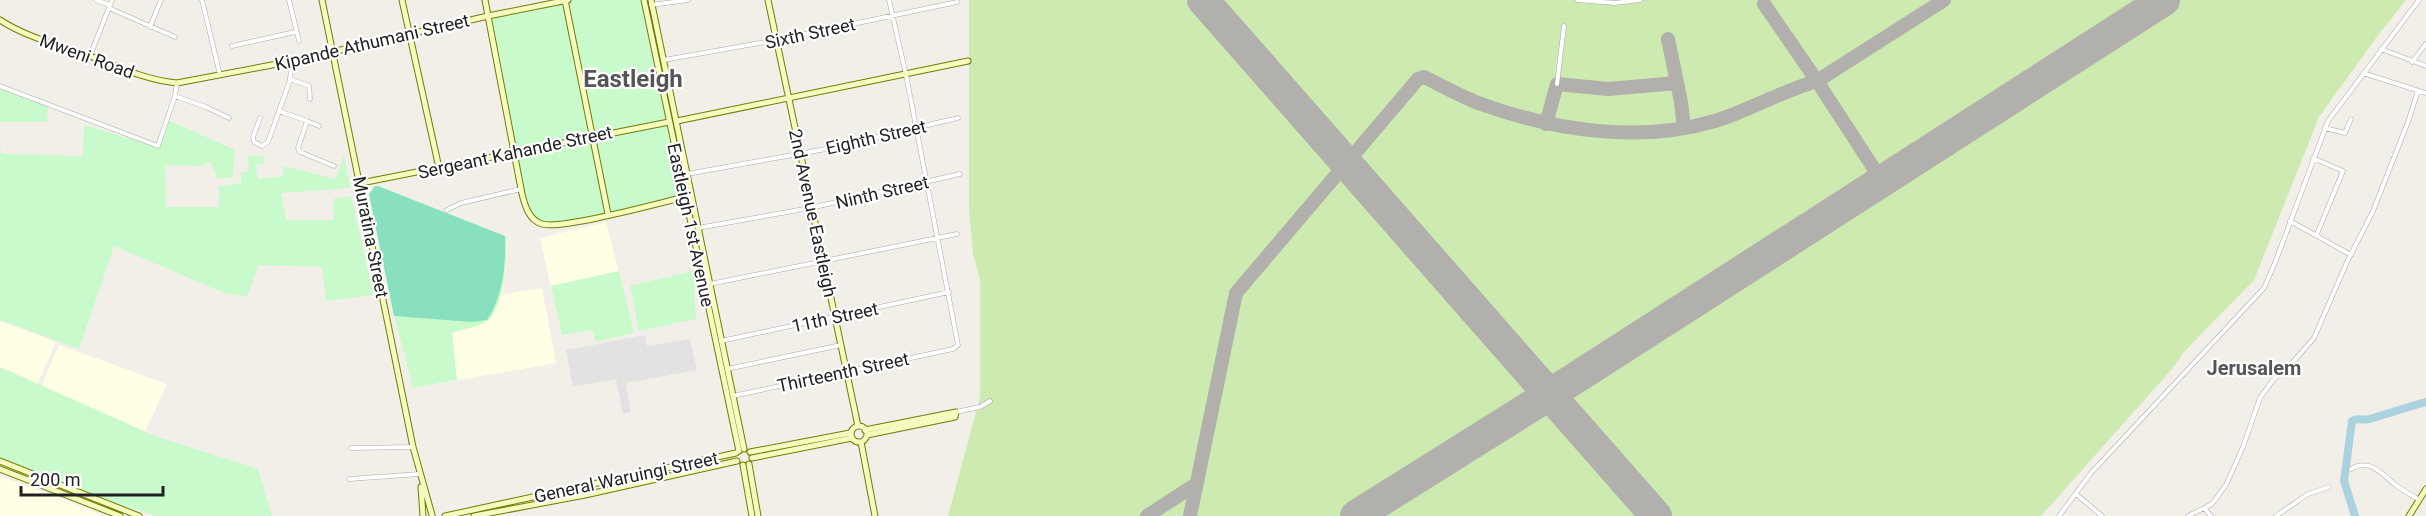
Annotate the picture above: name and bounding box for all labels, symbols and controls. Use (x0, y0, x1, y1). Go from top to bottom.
street label: Kipande Athumani Street (273, 9, 471, 75)
street label: Sixth Street (763, 13, 857, 53)
street label: Mweni Road (37, 29, 137, 83)
district label: Eastleigh (583, 65, 683, 93)
street label: Eighth Street (824, 115, 928, 159)
street label: Sergeant Kahande Street (416, 121, 614, 183)
street label: 2nd Avenue Eastleigh (785, 127, 841, 299)
street label: Eastleigh 1st Avenue (663, 141, 719, 309)
street label: Ninth Street (833, 171, 931, 213)
street label: Muratina Street (349, 175, 393, 300)
street label: 11th Street (790, 298, 880, 336)
street label: Thirteenth Street (775, 348, 911, 396)
district label: Jerusalem (2207, 356, 2301, 380)
street label: General Waruingi Street (532, 447, 720, 507)
scale bar (21, 459, 164, 497)
text: 200 m (30, 469, 81, 490)

